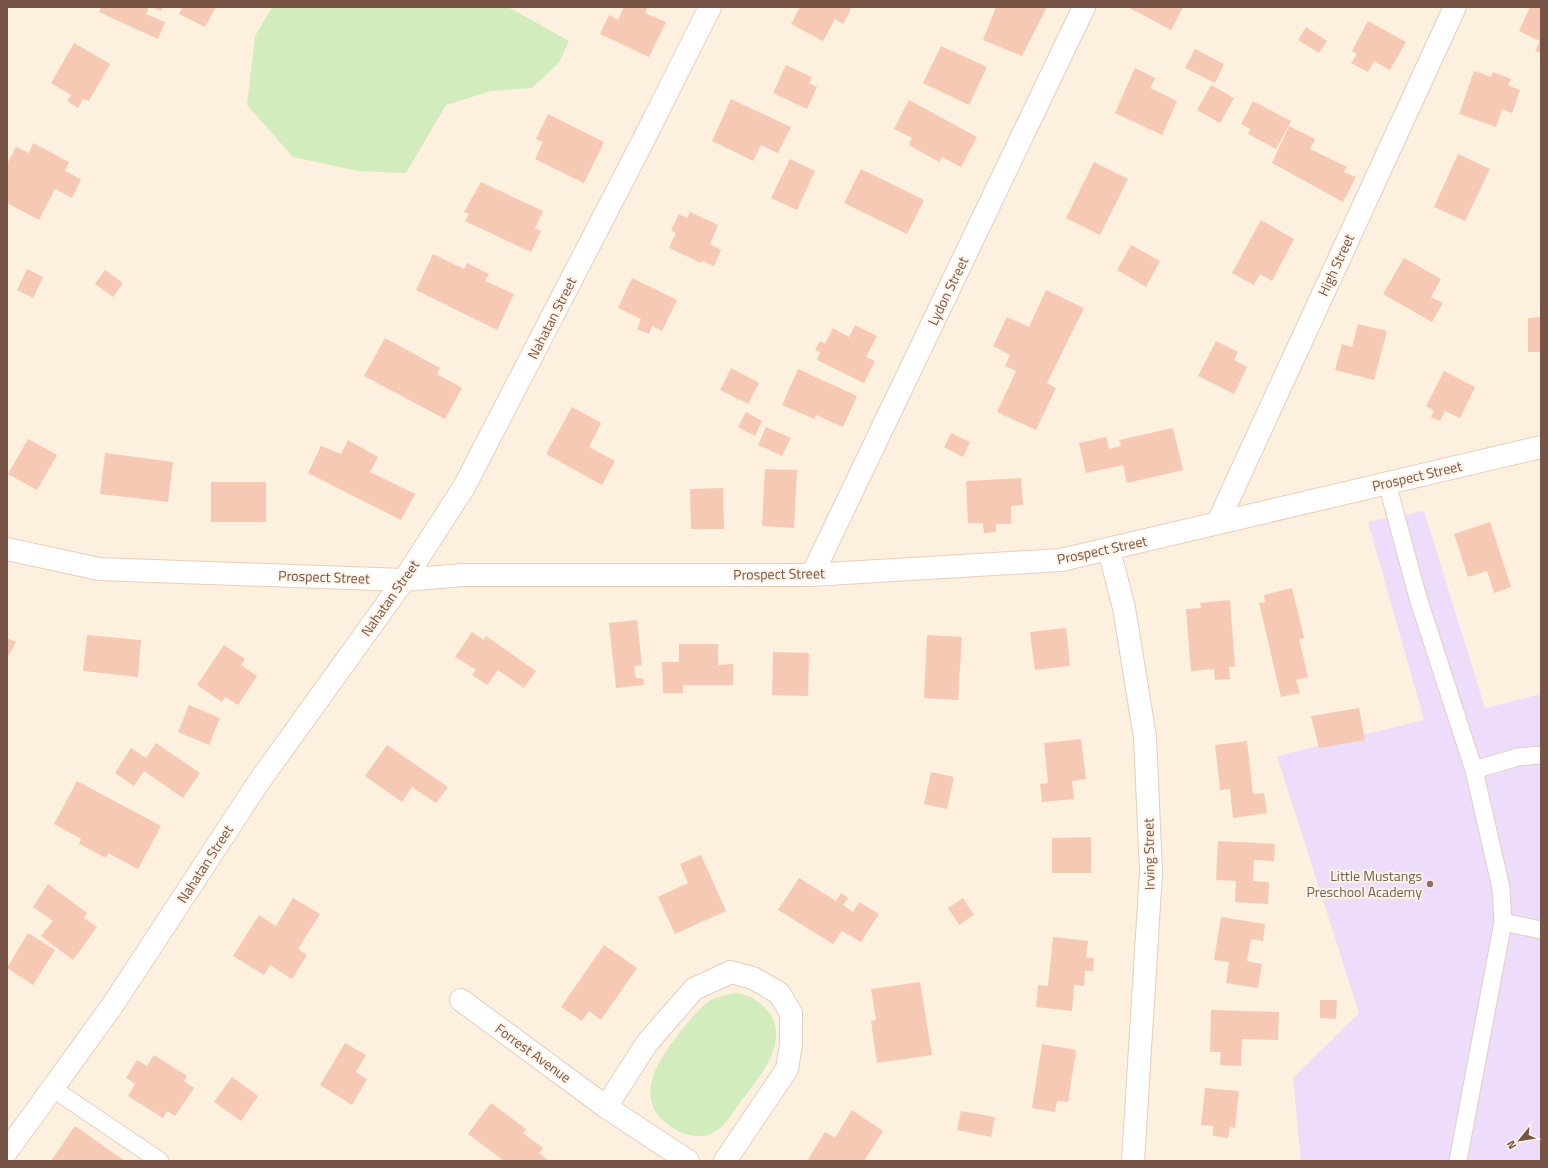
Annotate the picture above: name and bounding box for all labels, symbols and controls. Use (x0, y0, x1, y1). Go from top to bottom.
street label: High Street (1312, 230, 1359, 299)
street label: Lydon Street (922, 253, 973, 329)
street label: Nahatan Street (522, 273, 581, 362)
street label: Prospect Street (1370, 455, 1464, 496)
street label: Prospect Street (1055, 530, 1149, 569)
street label: Nahatan Street (355, 555, 424, 640)
street label: Prospect Street (733, 562, 825, 585)
street label: Prospect Street (278, 564, 370, 589)
street label: Irving Street (1137, 818, 1160, 890)
street label: Nahatan Street (171, 820, 238, 907)
place label: Little Mustangs Preschool Academy (1306, 865, 1422, 902)
marker: Little Mustangs Preschool Academy (1425, 879, 1435, 889)
street label: Forrest Avenue (491, 1018, 576, 1087)
north arrow (1500, 1120, 1540, 1160)
text: N (1503, 1138, 1520, 1152)

